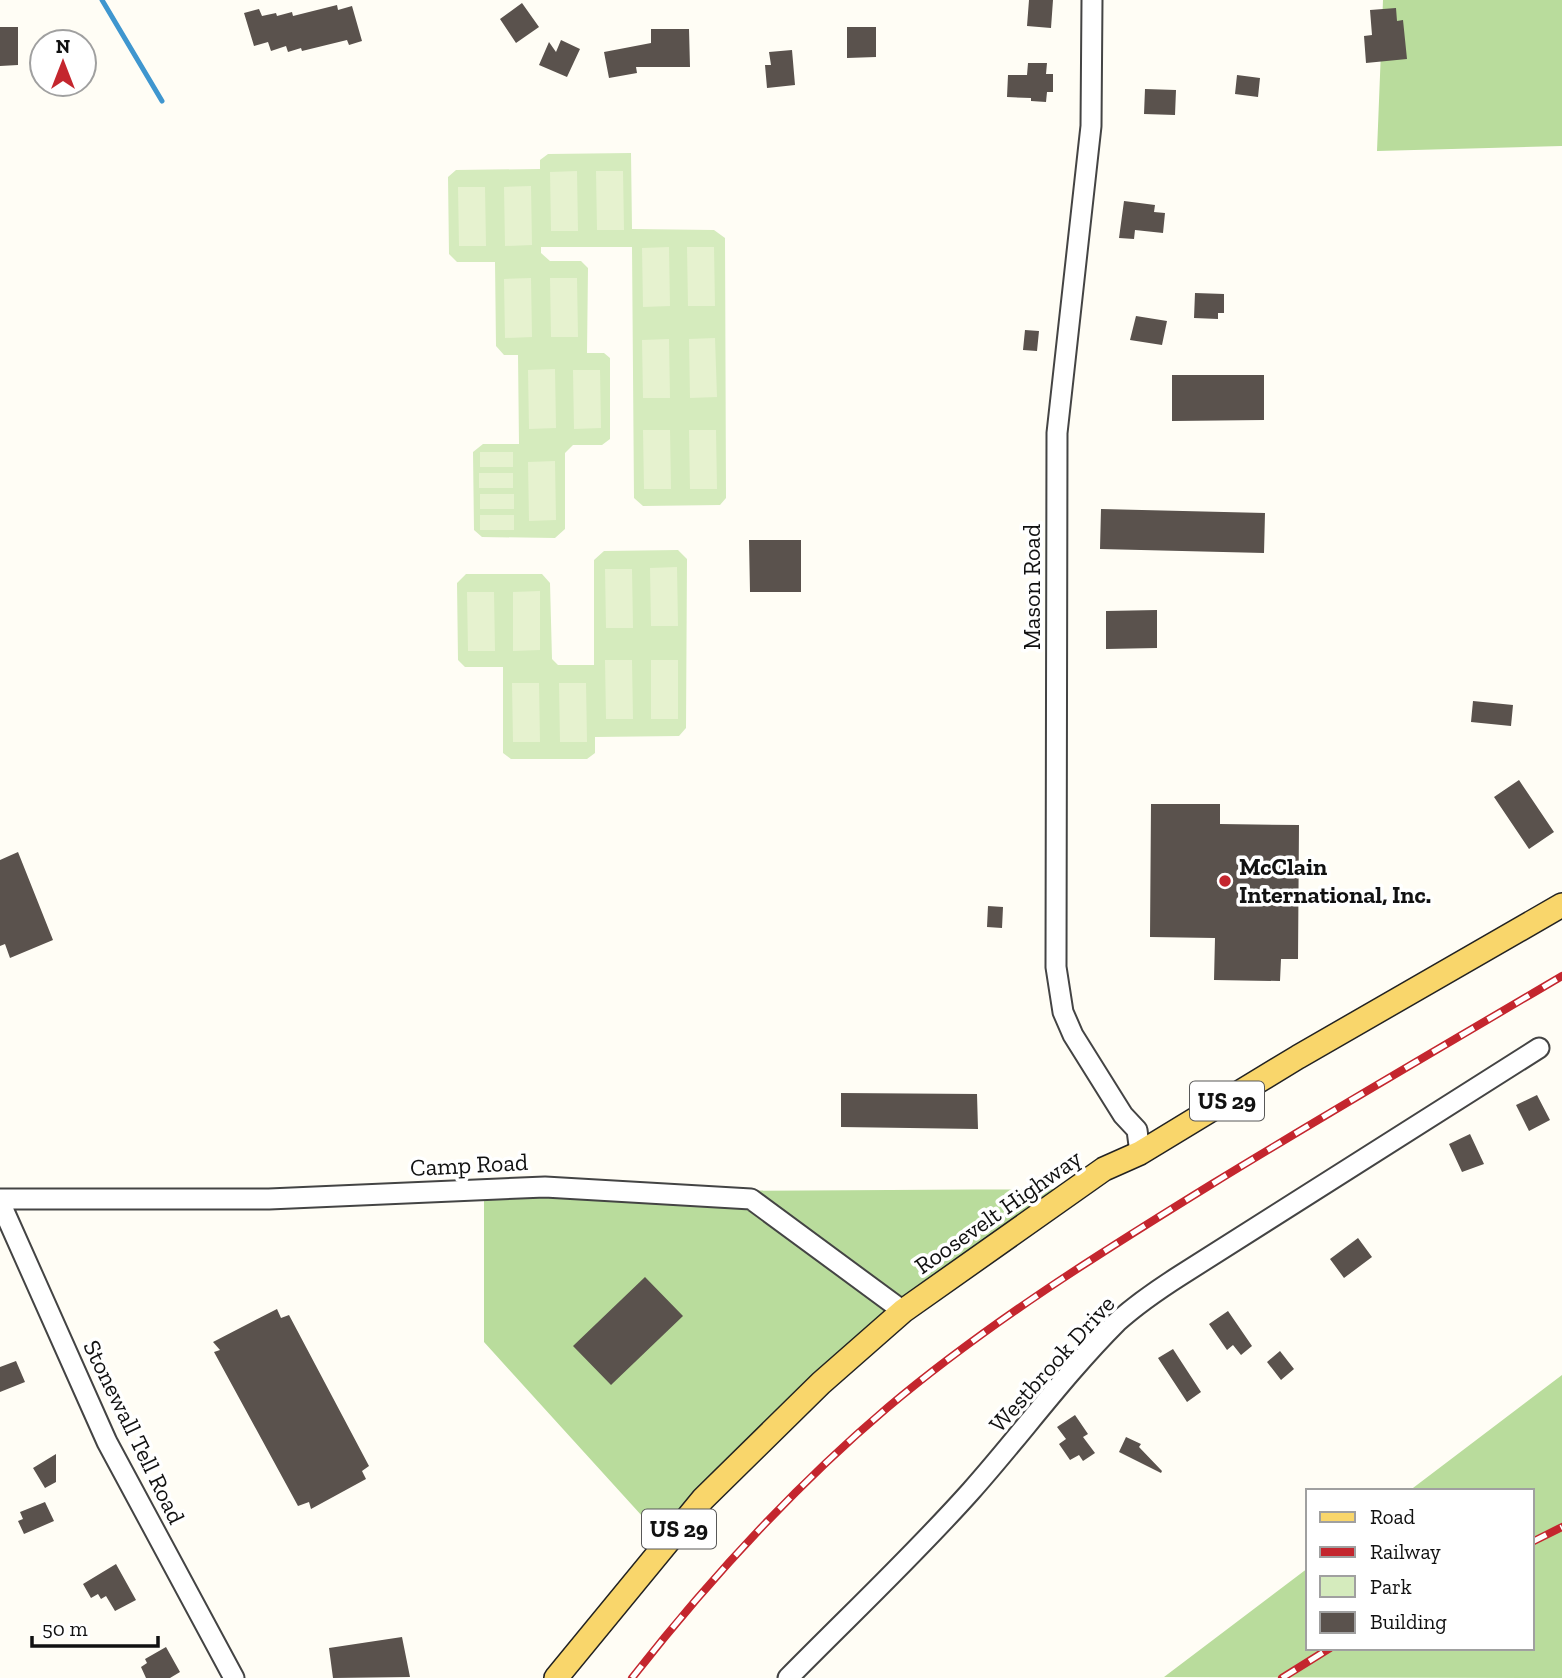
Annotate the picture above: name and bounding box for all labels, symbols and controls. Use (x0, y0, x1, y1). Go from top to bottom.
north arrow (28, 28, 98, 98)
text: N (56, 35, 70, 58)
street label: Mason Road (1017, 524, 1046, 650)
place label: McClain International, Inc. (1239, 852, 1431, 909)
marker: McClain International, Inc. (1217, 873, 1233, 889)
road number: US 29 (1190, 1082, 1264, 1120)
street label: Roosevelt Highway (909, 1143, 1087, 1280)
street label: Camp Road (409, 1147, 529, 1182)
street label: Westbrook Drive (983, 1289, 1121, 1438)
street label: Stonewall Tell Road (77, 1335, 192, 1528)
legend (1306, 1489, 1534, 1650)
text: Road (1370, 1504, 1416, 1529)
road number: US 29 (642, 1510, 716, 1548)
text: Railway (1370, 1539, 1441, 1564)
text: Park (1370, 1574, 1412, 1599)
scale bar (32, 1604, 158, 1648)
text: Building (1370, 1609, 1447, 1634)
text: 50 m (42, 1616, 88, 1641)

